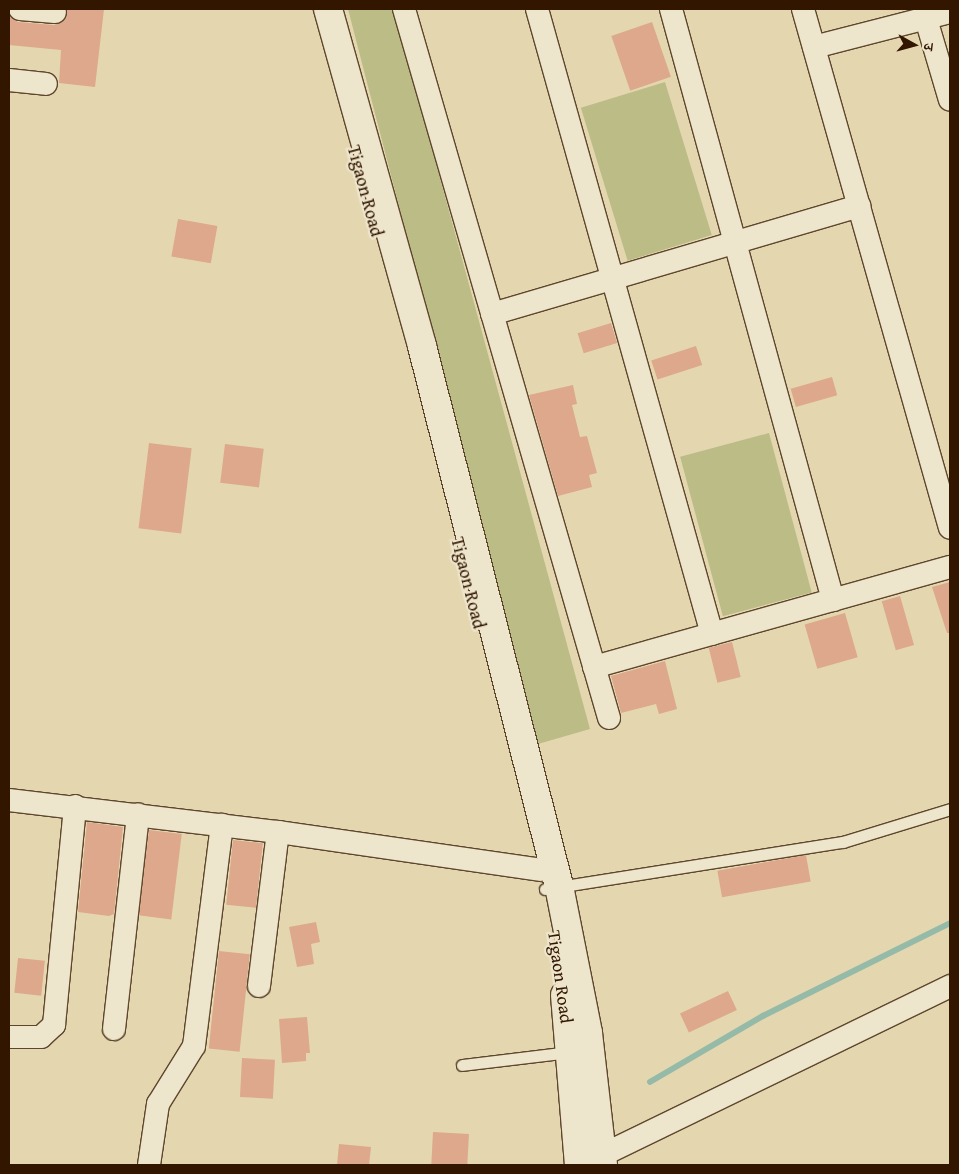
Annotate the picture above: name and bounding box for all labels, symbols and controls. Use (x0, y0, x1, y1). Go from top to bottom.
north arrow (889, 20, 939, 70)
text: उ (919, 42, 939, 52)
street label: Tigaon Road (342, 143, 388, 239)
street label: Tigaon Road (446, 535, 490, 631)
street label: Tigaon Road (543, 929, 577, 1025)

